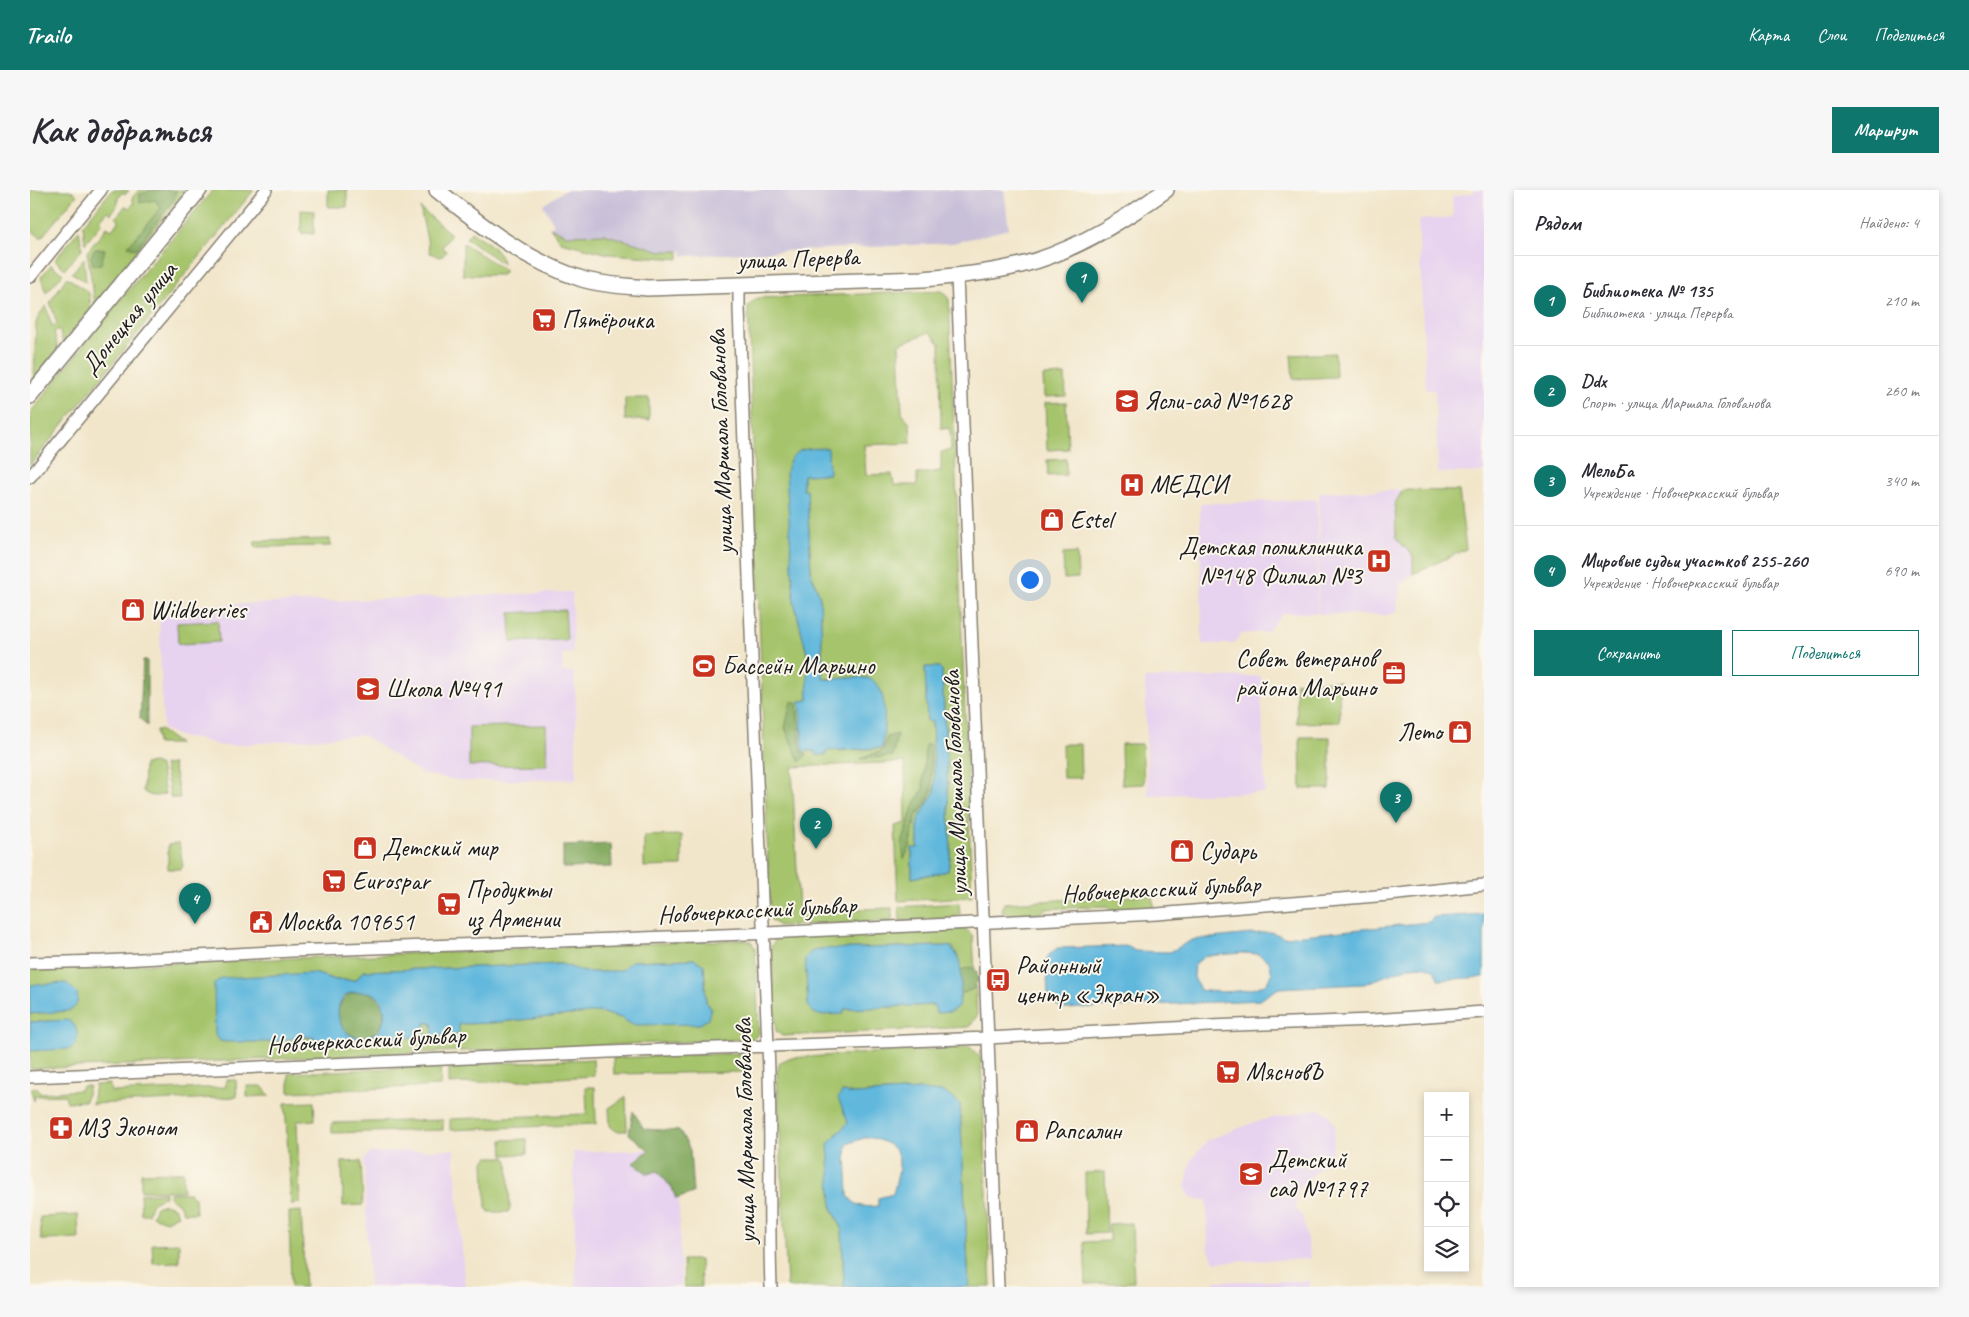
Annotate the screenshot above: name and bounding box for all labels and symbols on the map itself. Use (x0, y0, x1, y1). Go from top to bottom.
street label: улица Перерва (735, 241, 862, 277)
street label: Донецкая улица (74, 253, 186, 381)
pin: 1 (1066, 262, 1098, 303)
place label: Пятёрочка (562, 304, 656, 336)
supermarket icon: Пятёрочка (531, 307, 557, 333)
street label: улица Маршала Голованова (701, 327, 741, 557)
place label: Ясли-сад №1628 (1144, 385, 1294, 417)
school or university icon: Ясли-сад №1628 (1114, 388, 1140, 414)
place label: МЕДСИ (1150, 469, 1232, 501)
hospital icon: МЕДСИ (1119, 472, 1145, 498)
place label: Estel (1070, 504, 1117, 536)
shop icon: Estel (1039, 507, 1065, 533)
place label: Детская поликлиника №148 Филиал №3 (1179, 531, 1364, 592)
hospital icon: Детская поликлиника №148 Филиал №3 (1366, 548, 1392, 574)
your location (1017, 567, 1043, 593)
place label: Wildberries (150, 594, 248, 626)
shop icon: Wildberries (120, 597, 146, 623)
place label: Совет ветеранов района Марьино (1236, 643, 1382, 704)
place label: Бассейн Марьино (722, 650, 876, 682)
sports icon: Бассейн Марьино (691, 653, 717, 679)
office icon: Совет ветеранов района Марьино (1381, 660, 1407, 686)
street label: улица Маршала Голованова (935, 668, 975, 898)
place label: Школа №491 (386, 673, 503, 705)
school or university icon: Школа №491 (355, 676, 381, 702)
place label: Лето (1398, 716, 1445, 748)
shop icon: Лето (1447, 719, 1473, 745)
pin: 3 (1380, 782, 1412, 823)
pin: 2 (800, 808, 832, 849)
place label: Детский мир (382, 832, 499, 864)
shop icon: Детский мир (352, 835, 378, 861)
place label: Сударь (1200, 835, 1258, 867)
shop icon: Сударь (1169, 838, 1195, 864)
place label: Eurospar (352, 865, 433, 897)
supermarket icon: Eurospar (321, 868, 347, 894)
street label: Новочеркасский бульвар (1061, 868, 1263, 910)
place label: Продукты из Армении (466, 874, 561, 936)
pin: 4 (179, 883, 211, 924)
street label: Новочеркасский бульвар (657, 889, 859, 931)
supermarket icon: Продукты из Армении (436, 891, 462, 917)
place label: Москва 109651 (278, 906, 416, 938)
public building icon: Москва 109651 (248, 909, 274, 935)
place label: Районный центр «Экран» (1016, 950, 1160, 1011)
bus stop icon: Районный центр «Экран» (985, 967, 1011, 993)
street label: улица Маршала Голованова (727, 1016, 763, 1246)
street label: Новочеркасский бульвар (266, 1019, 468, 1061)
place label: МясновЪ (1246, 1056, 1324, 1088)
supermarket icon: МясновЪ (1215, 1059, 1241, 1085)
place label: МЗ Эконом (78, 1112, 178, 1144)
pharmacy icon: МЗ Эконом (48, 1115, 74, 1141)
place label: Рапсалин (1044, 1115, 1123, 1147)
shop icon: Рапсалин (1014, 1118, 1040, 1144)
place label: Детский сад №1797 (1268, 1144, 1369, 1205)
school or university icon: Детский сад №1797 (1238, 1161, 1264, 1187)

